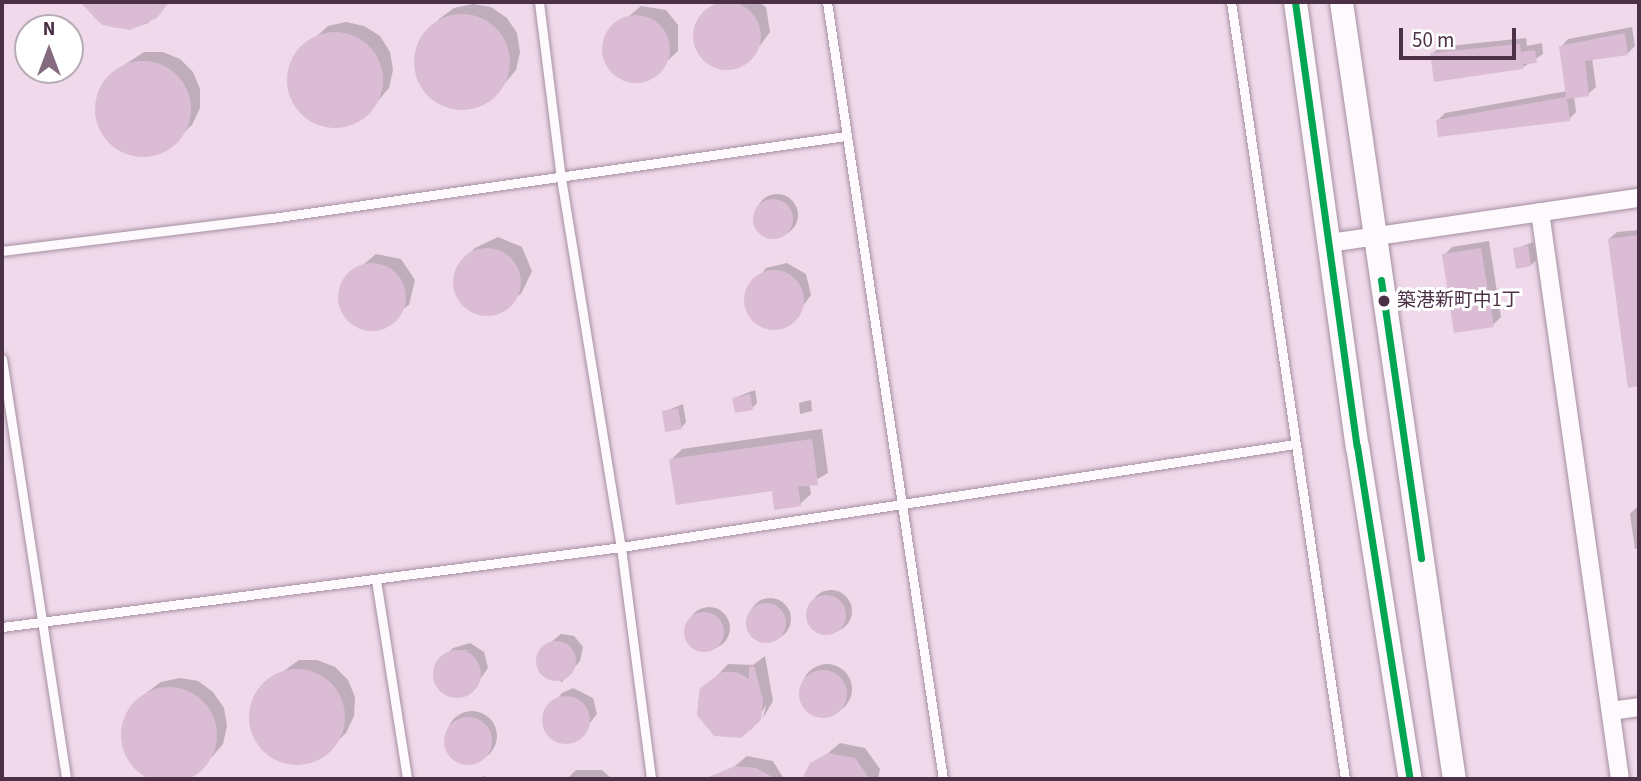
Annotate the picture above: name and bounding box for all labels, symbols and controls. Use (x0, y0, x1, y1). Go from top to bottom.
north arrow (14, 14, 84, 84)
scale bar (1403, 14, 1520, 58)
text: N (43, 16, 55, 43)
text: 50 m (1412, 25, 1454, 55)
place label: 築港新町中1丁 (1397, 290, 1520, 312)
marker: 築港新町中1丁 (1377, 294, 1391, 308)

